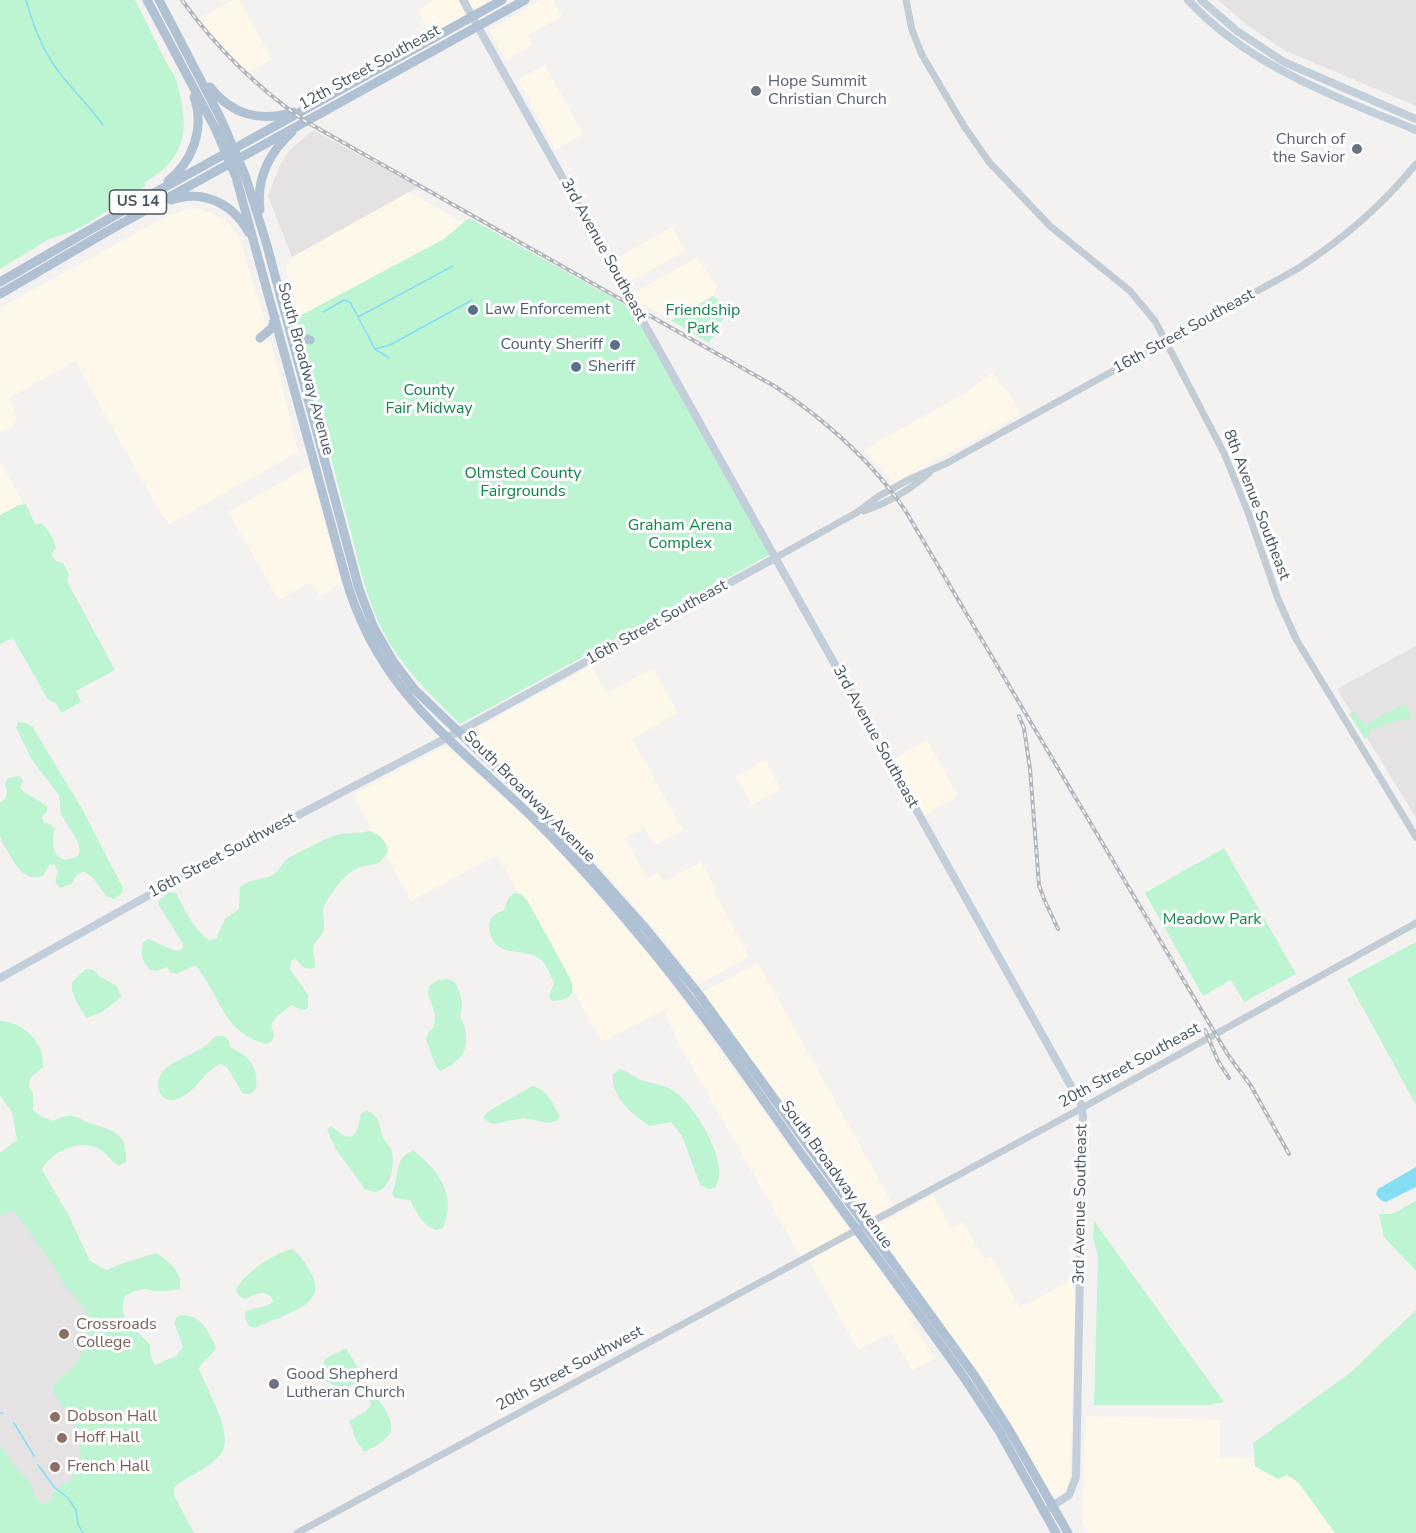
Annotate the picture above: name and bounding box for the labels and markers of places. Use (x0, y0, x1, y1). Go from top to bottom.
place label: Hope Summit Christian Church (768, 72, 887, 110)
marker: Hope Summit Christian Church (749, 84, 763, 98)
place label: Church of the Savior (1273, 130, 1345, 168)
marker: Church of the Savior (1350, 142, 1364, 156)
place label: Law Enforcement (485, 300, 610, 320)
marker: Law Enforcement (466, 303, 480, 317)
place label: County Sheriff (501, 335, 603, 355)
marker: County Sheriff (608, 338, 622, 352)
place label: Sheriff (588, 357, 635, 377)
marker: Sheriff (569, 360, 583, 374)
place label: Crossroads College (76, 1315, 157, 1353)
marker: Crossroads College (57, 1327, 71, 1341)
place label: Good Shepherd Lutheran Church (286, 1365, 405, 1403)
marker: Good Shepherd Lutheran Church (267, 1377, 281, 1391)
place label: Dobson Hall (67, 1407, 157, 1427)
marker: Dobson Hall (48, 1410, 62, 1424)
place label: Hoff Hall (74, 1428, 140, 1448)
marker: Hoff Hall (55, 1431, 69, 1445)
place label: French Hall (67, 1457, 150, 1477)
marker: French Hall (48, 1460, 62, 1474)

